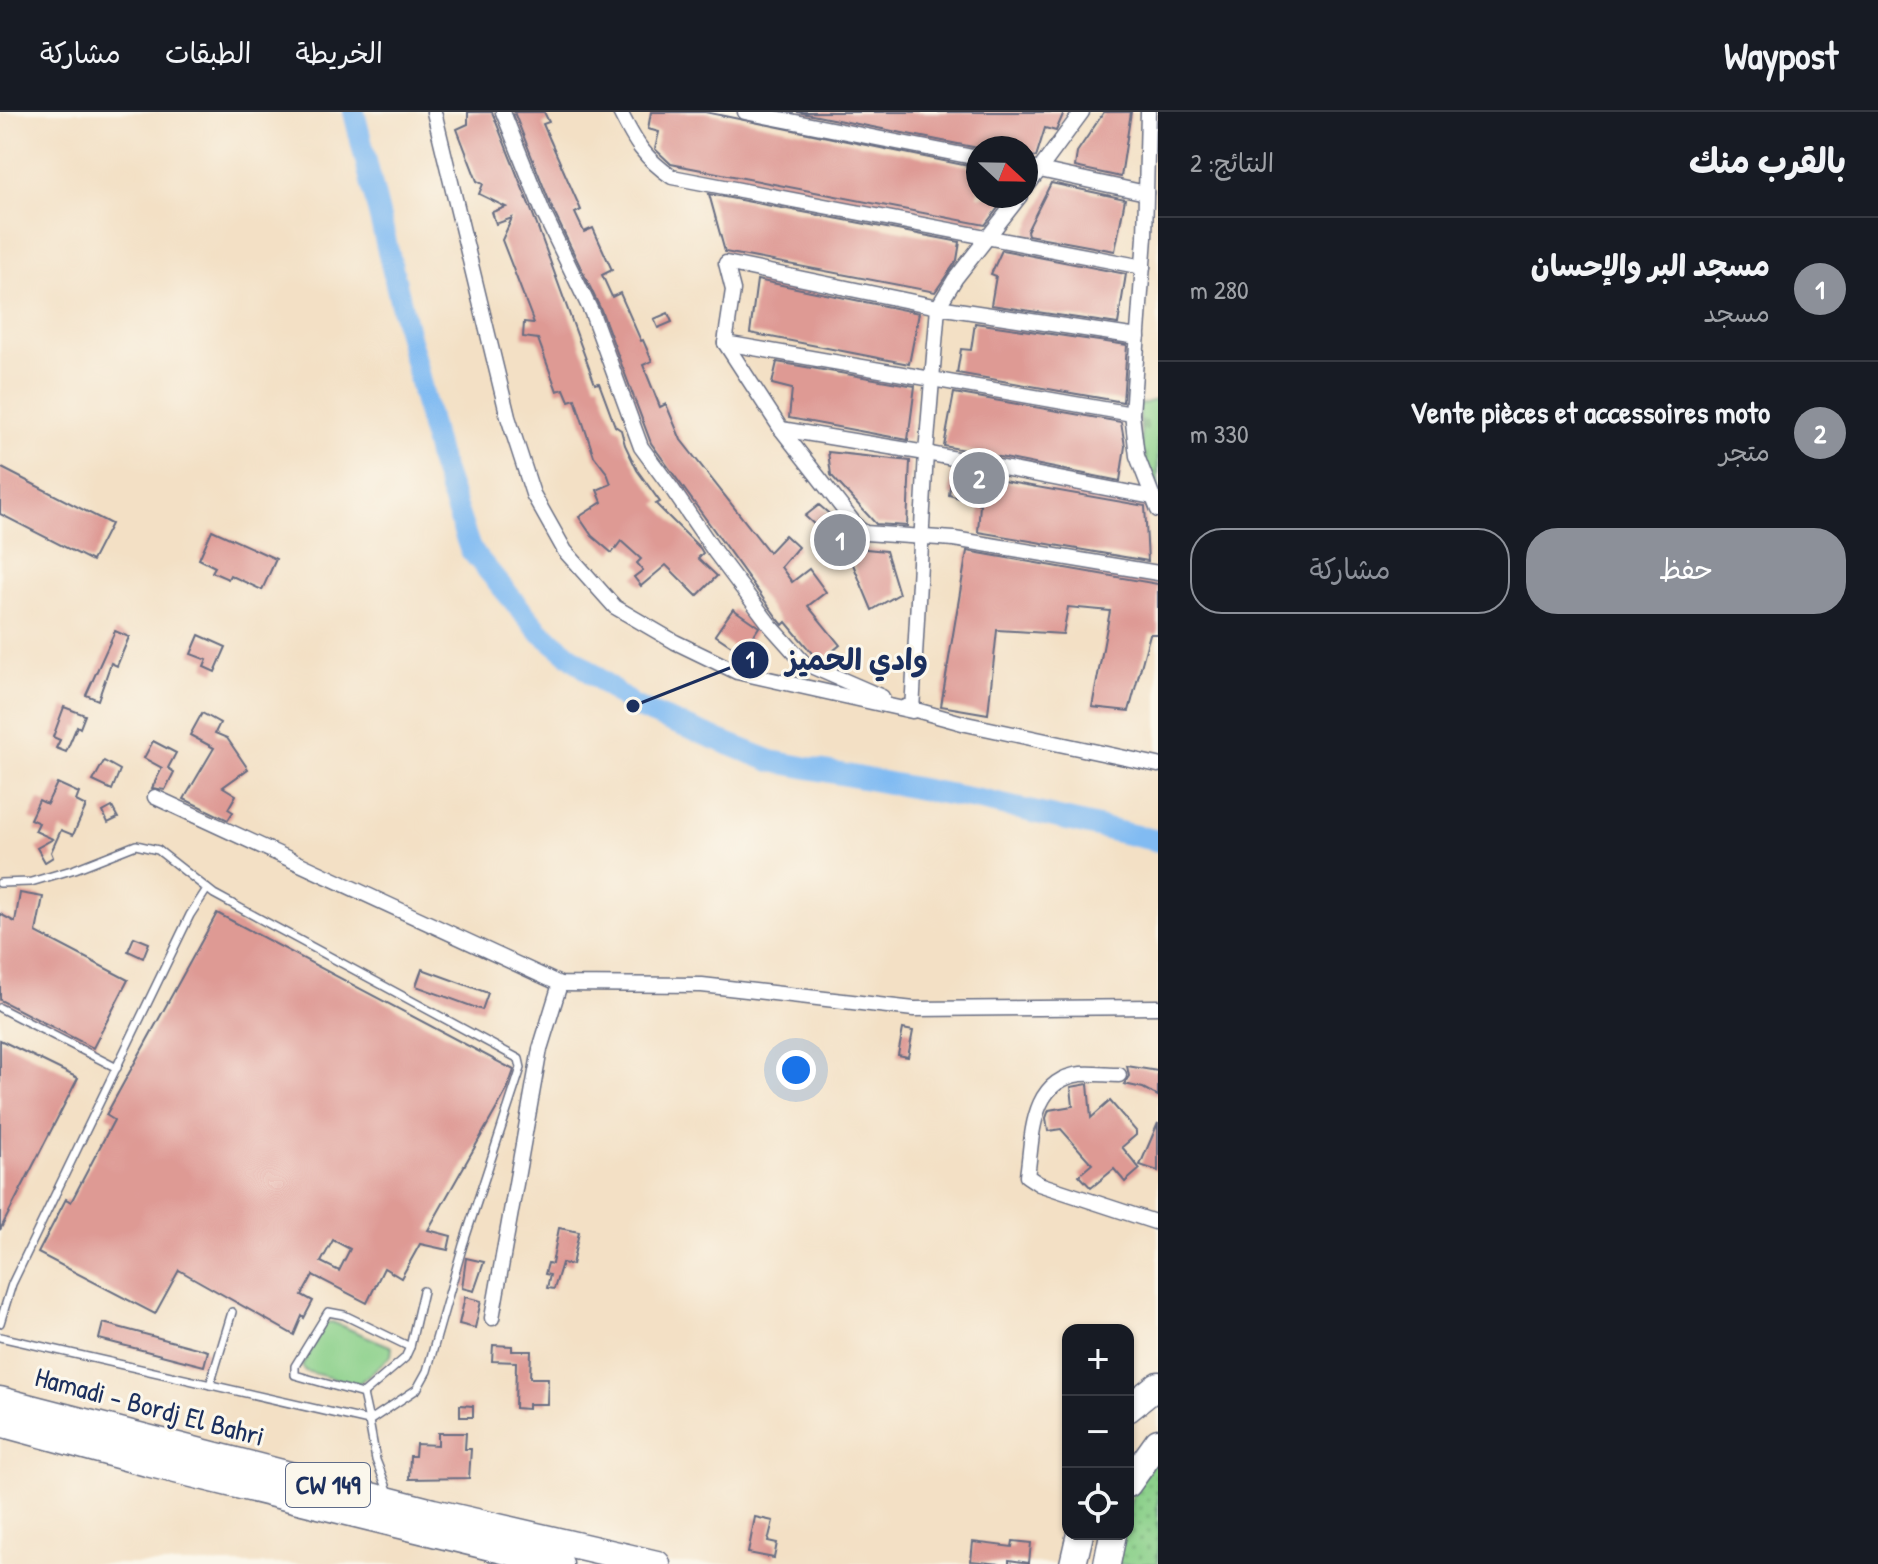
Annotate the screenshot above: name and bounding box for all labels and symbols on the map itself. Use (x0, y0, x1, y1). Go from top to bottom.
north arrow (966, 136, 1038, 208)
pin: 2 (953, 448, 1005, 508)
pin: 1 (814, 510, 866, 570)
callout: وادي الحميز (730, 633, 944, 687)
text: وادي الحميز (783, 639, 928, 682)
text: 1 (746, 643, 755, 675)
your location (776, 1050, 816, 1090)
street label: Hamadi - Bordj El Bahri (31, 1357, 269, 1455)
road number: CW 149 (286, 1463, 370, 1507)

